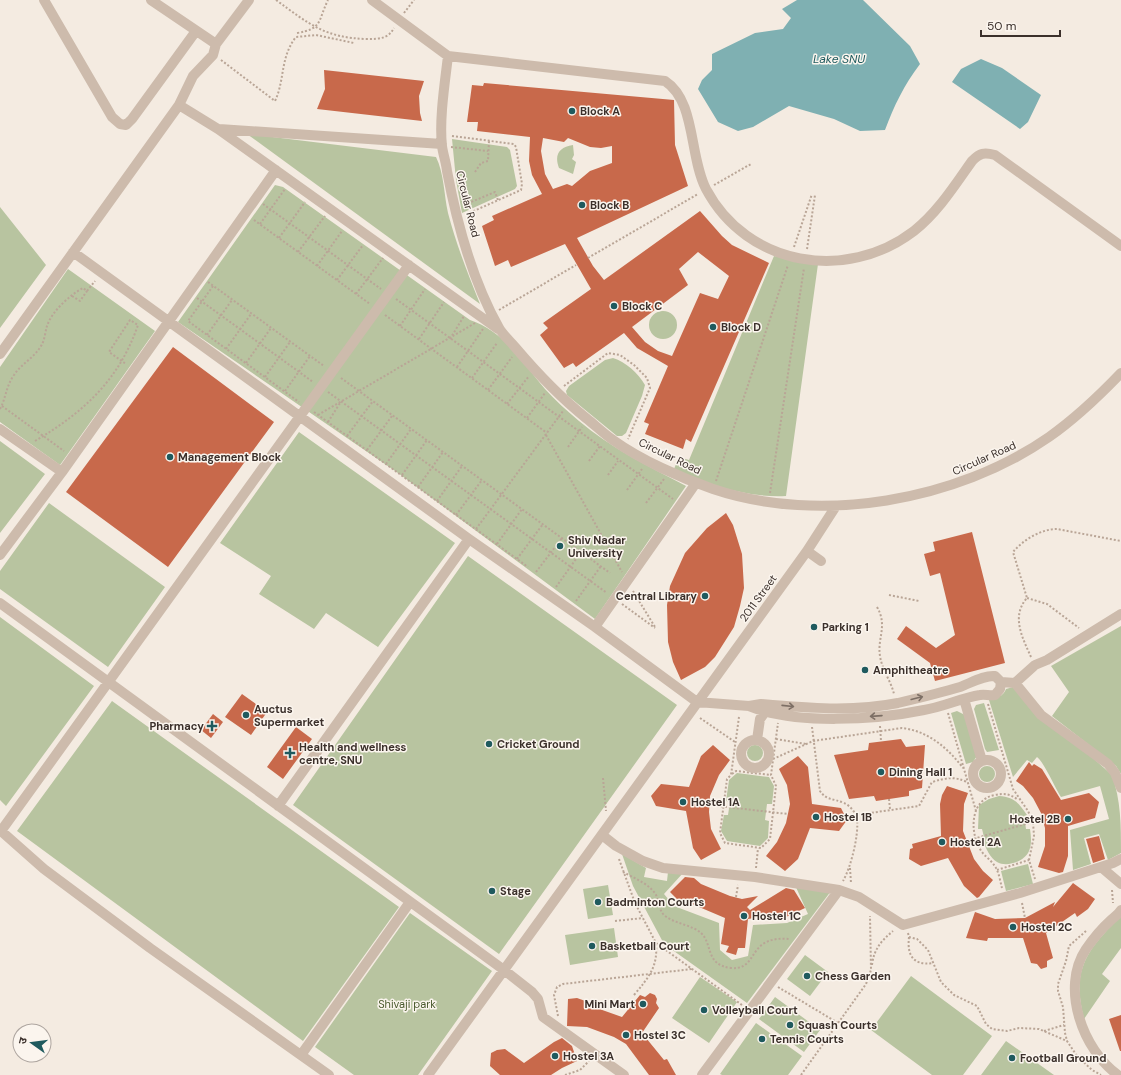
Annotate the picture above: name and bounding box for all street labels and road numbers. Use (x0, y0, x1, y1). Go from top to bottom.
street label: Circular Road (453, 169, 483, 239)
street label: Circular Road (636, 435, 704, 477)
street label: Circular Road (950, 438, 1018, 478)
street label: 2011 Street (736, 572, 780, 624)

